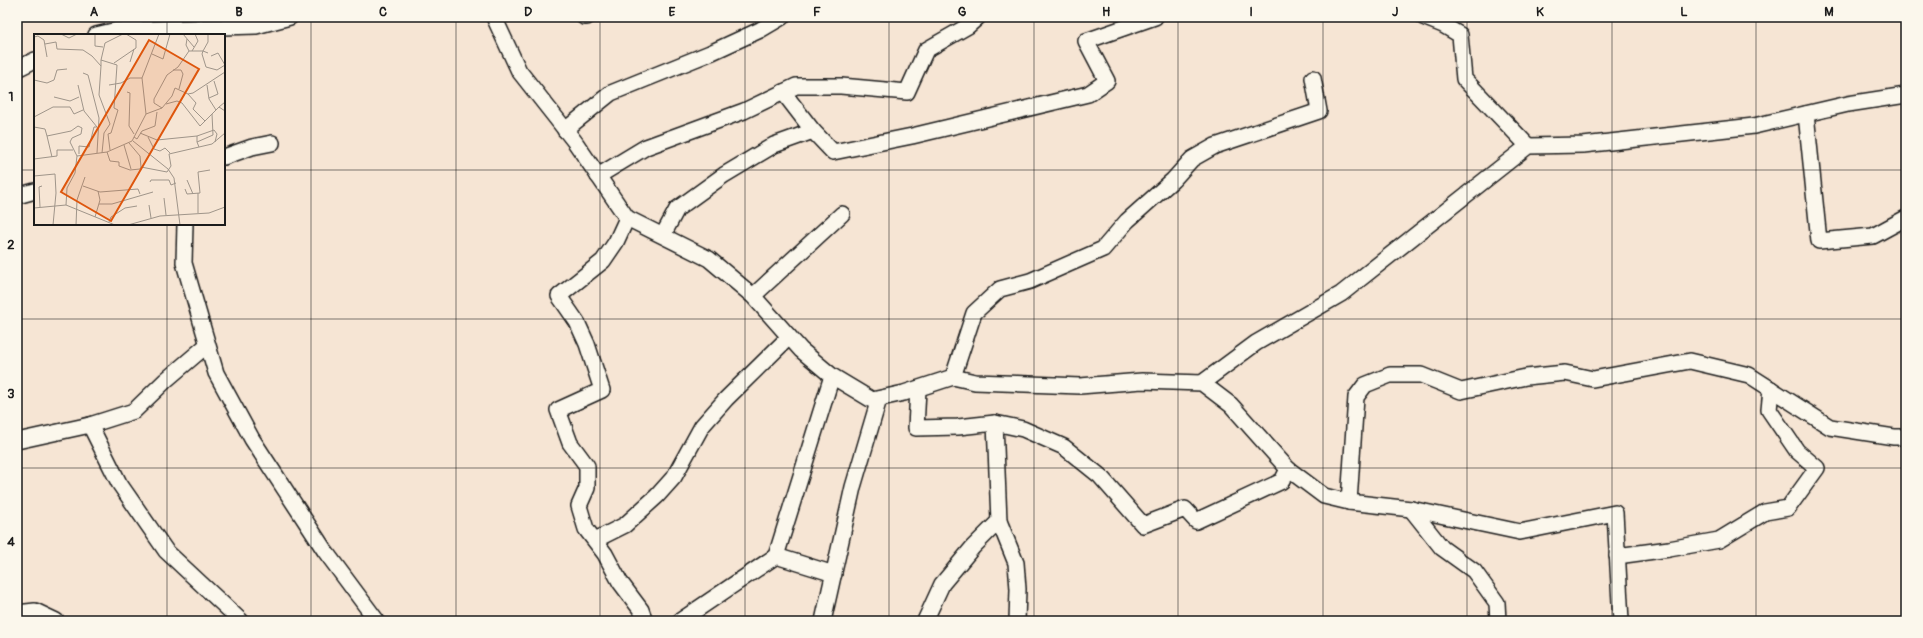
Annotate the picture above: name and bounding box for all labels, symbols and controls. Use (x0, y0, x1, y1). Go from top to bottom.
text: A (90, 4, 99, 20)
text: B (235, 4, 243, 20)
text: C (379, 4, 387, 20)
text: D (524, 4, 532, 20)
text: E (669, 4, 676, 20)
text: F (813, 4, 821, 20)
text: G (958, 4, 967, 20)
text: H (1102, 4, 1110, 20)
text: I (1249, 4, 1253, 20)
text: J (1392, 4, 1398, 20)
text: K (1536, 4, 1544, 20)
text: L (1680, 4, 1688, 20)
text: M (1824, 4, 1834, 20)
inset map (34, 34, 225, 225)
text: 1 (8, 89, 14, 105)
text: 2 (7, 237, 15, 253)
text: 3 (7, 386, 15, 402)
text: 4 (7, 534, 15, 550)

